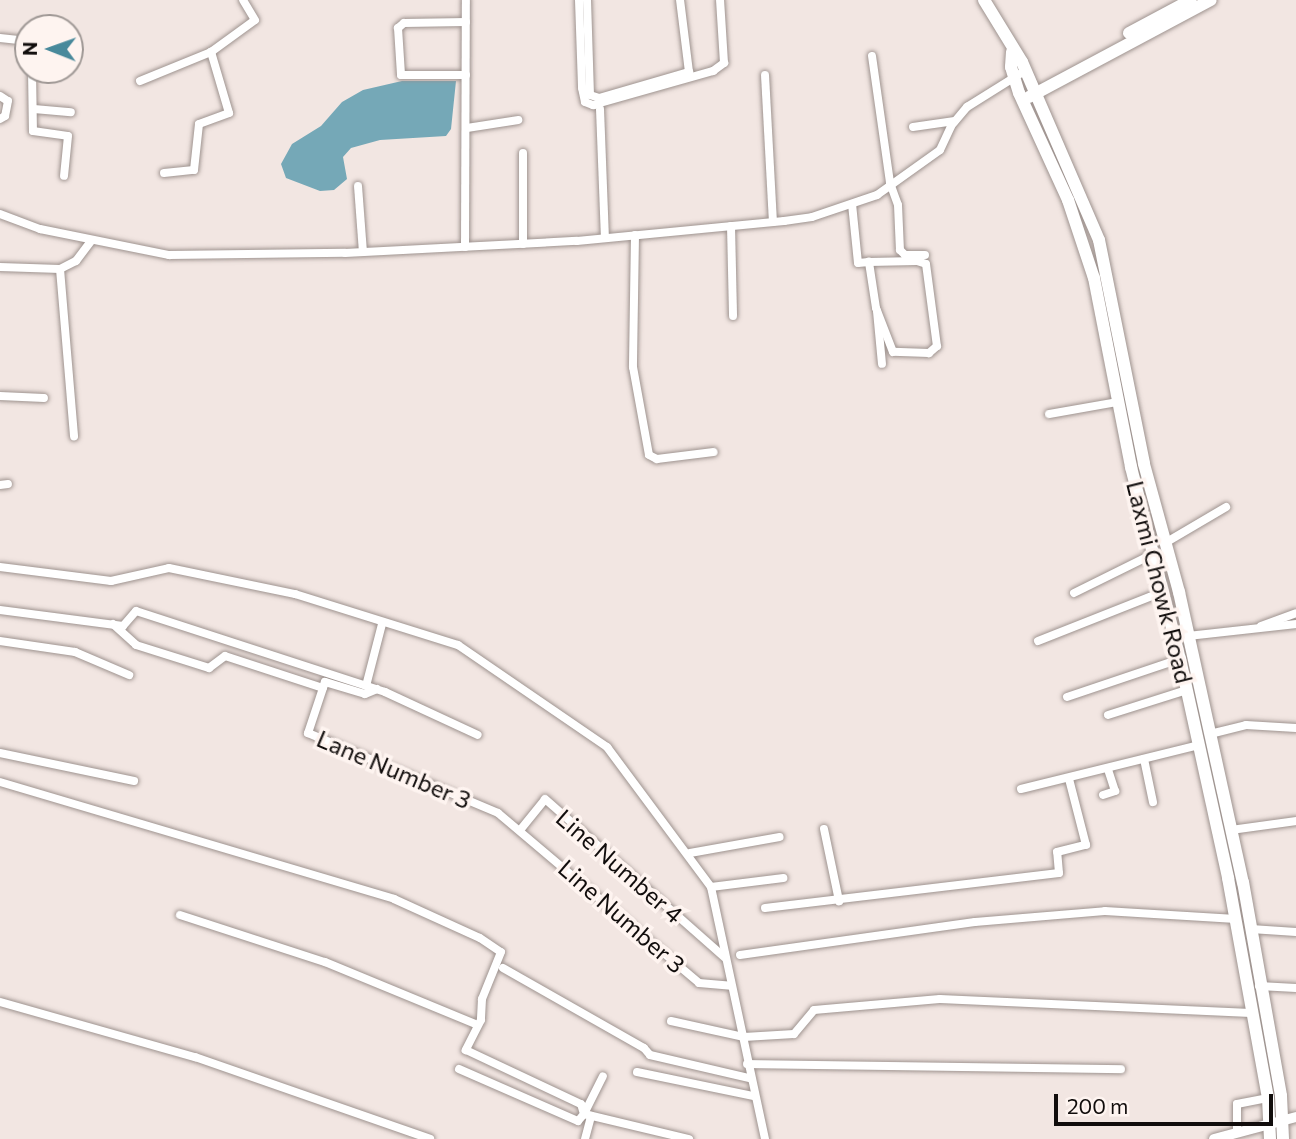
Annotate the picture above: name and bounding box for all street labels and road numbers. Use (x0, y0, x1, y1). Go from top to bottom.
street label: Laxmi Chowk Road (1121, 478, 1199, 686)
street label: Lane Number 3 (313, 724, 475, 814)
street label: Line Number 4 (551, 803, 689, 929)
street label: Line Number 3 (553, 853, 691, 979)

